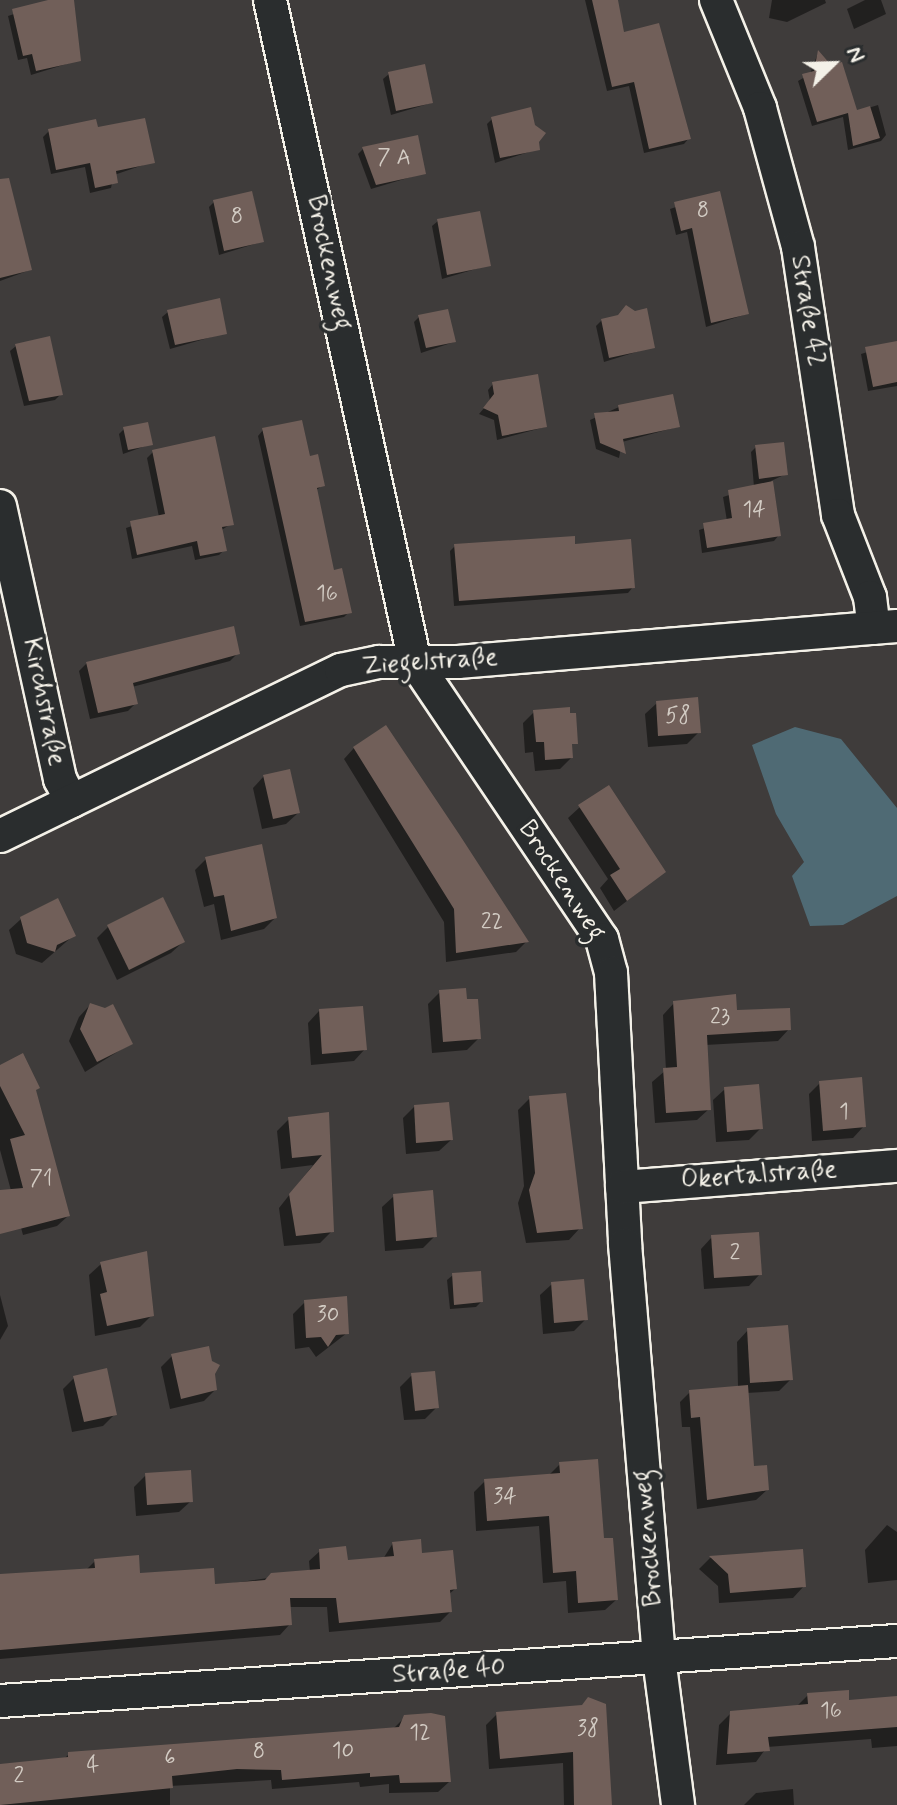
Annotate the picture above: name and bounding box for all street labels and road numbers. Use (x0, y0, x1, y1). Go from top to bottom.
street label: Brockenweg (298, 193, 358, 333)
street label: Straße 42 (783, 253, 831, 369)
street label: Kirchstraße (14, 635, 72, 769)
street label: Ziegelstraße (361, 643, 499, 683)
street label: Brockenweg (510, 815, 612, 947)
street label: Okertalstraße (680, 1155, 838, 1197)
street label: Brockenweg (627, 1468, 671, 1608)
street label: Straße 40 (391, 1652, 507, 1692)

